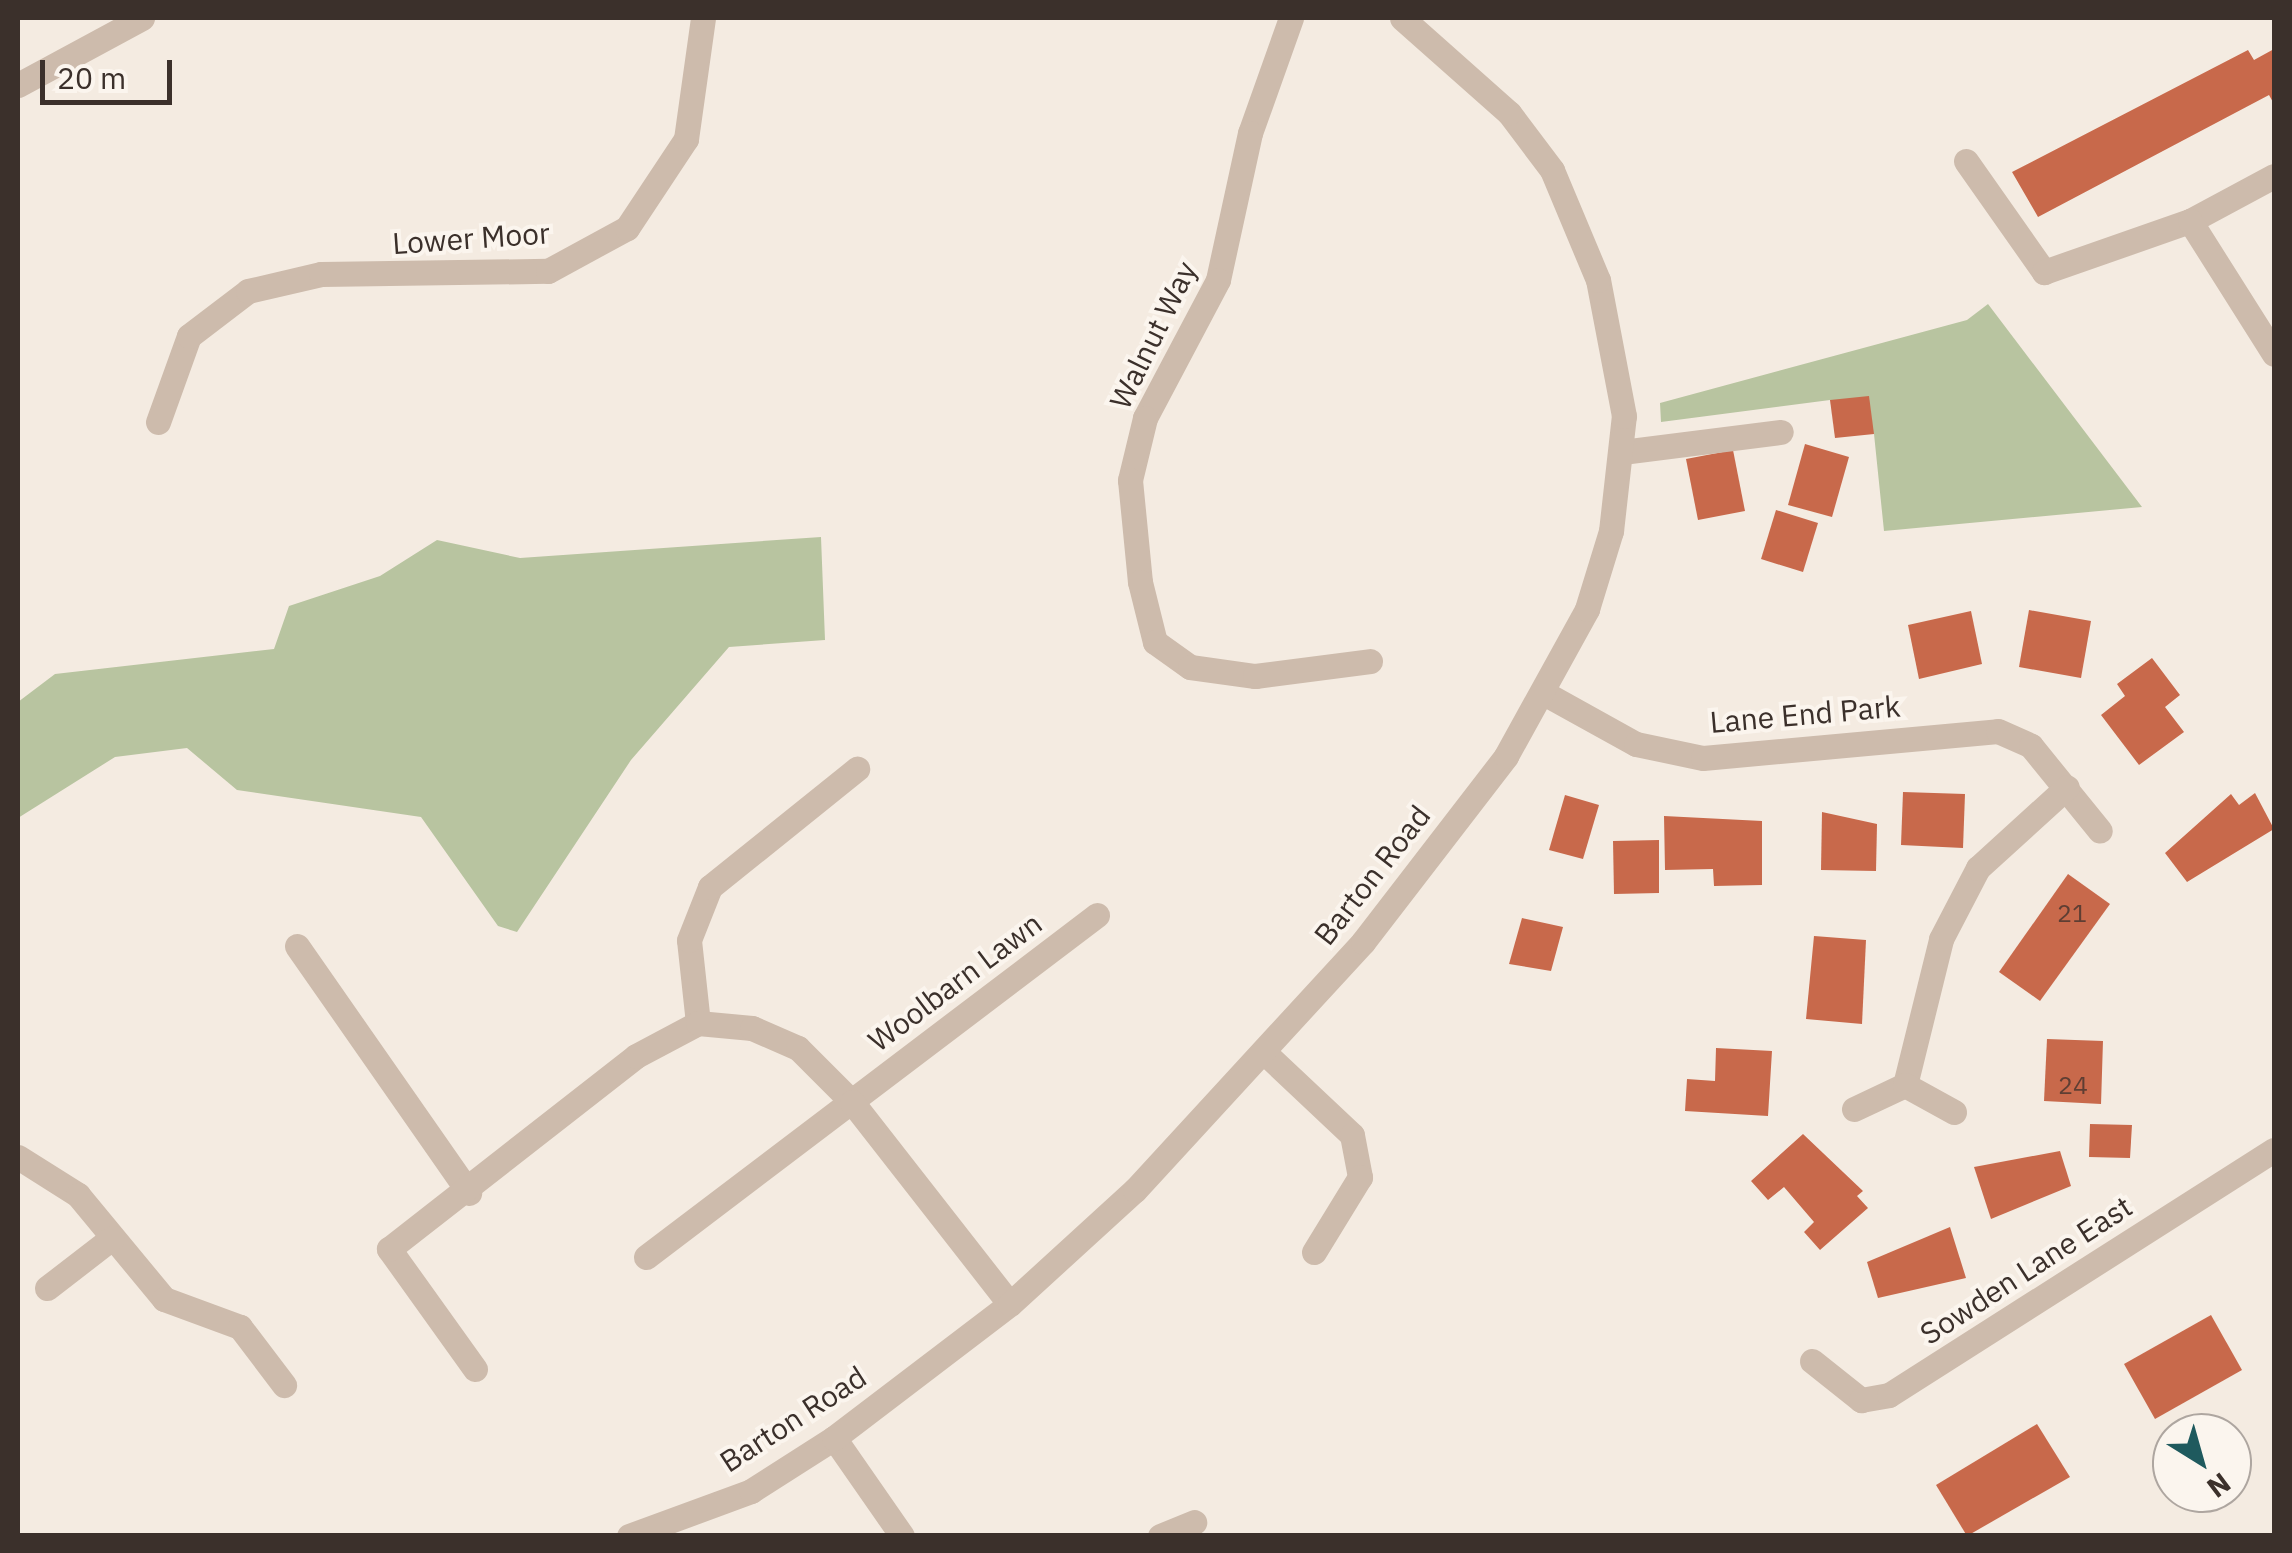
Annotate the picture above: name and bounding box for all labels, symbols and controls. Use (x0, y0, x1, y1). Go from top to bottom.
scale bar (45, 40, 178, 102)
text: 20 m (57, 58, 126, 97)
street label: Lower Moor (391, 215, 551, 261)
street label: Walnut Way (1102, 255, 1204, 415)
street label: Lane End Park (1708, 688, 1902, 740)
street label: Barton Road (1306, 798, 1438, 952)
house number: 21 (2057, 898, 2087, 928)
street label: Woolbarn Lawn (861, 905, 1049, 1059)
house number: 24 (2058, 1070, 2088, 1100)
street label: Sowden Lane East (1913, 1188, 2139, 1352)
street label: Barton Road (713, 1358, 873, 1480)
north arrow (2152, 1413, 2252, 1513)
text: N (2200, 1465, 2238, 1507)

